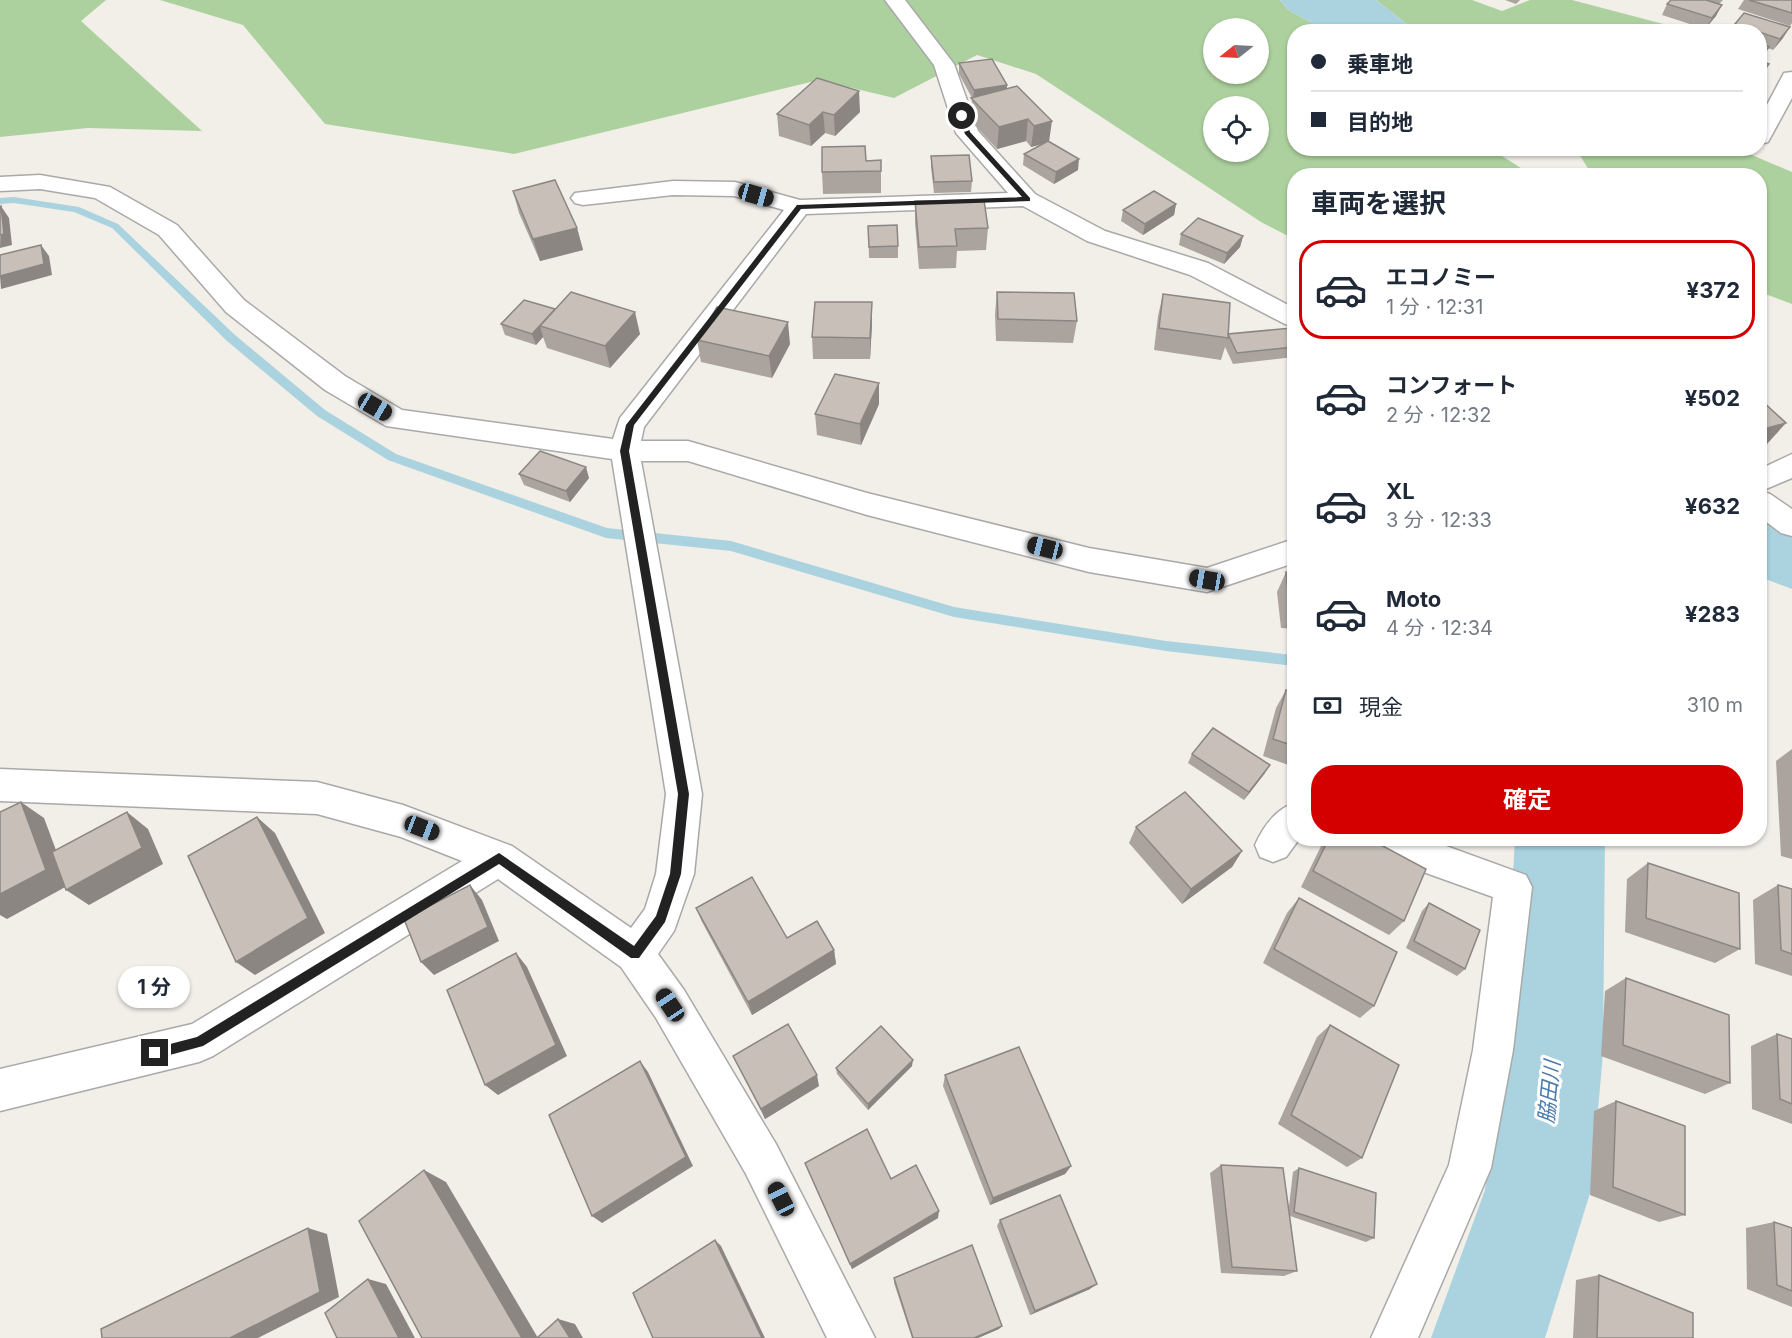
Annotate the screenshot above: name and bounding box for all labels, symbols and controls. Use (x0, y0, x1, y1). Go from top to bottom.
north arrow (1203, 18, 1269, 84)
map controls (1203, 18, 1269, 162)
text: 乗車地 (1347, 51, 1413, 77)
button: locate (1203, 96, 1269, 162)
route start (948, 102, 975, 129)
text: 目的地 (1347, 109, 1413, 135)
car (736, 181, 776, 209)
text: 車両を選択 (1311, 187, 1446, 220)
icon: car (1314, 263, 1368, 317)
text: エコノミー (1386, 264, 1496, 290)
text: ¥372 (1687, 277, 1740, 303)
text: 1 分 · 12:31 (1386, 295, 1483, 319)
icon: car (1314, 371, 1368, 425)
text: コンフォート (1386, 372, 1517, 398)
text: ¥502 (1685, 385, 1740, 411)
car (355, 390, 395, 424)
text: 2 分 · 12:32 (1386, 403, 1491, 427)
text: XL (1386, 478, 1415, 504)
icon: car (1314, 479, 1368, 533)
text: ¥632 (1685, 493, 1740, 519)
text: 3 分 · 12:33 (1386, 508, 1492, 532)
car (1025, 535, 1065, 561)
car (1188, 568, 1226, 592)
text: Moto (1386, 586, 1441, 612)
icon: car (1314, 587, 1368, 641)
text: ¥283 (1685, 601, 1740, 627)
text: 4 分 · 12:34 (1386, 616, 1493, 640)
icon: cash (1311, 689, 1344, 722)
text: 310 m (1687, 693, 1743, 717)
text: 現金 (1359, 694, 1403, 720)
button: 確定 (1311, 765, 1743, 834)
car (402, 813, 442, 843)
callout: 1 分 (119, 966, 191, 1008)
text: 1 分 (137, 975, 171, 999)
car (652, 985, 688, 1025)
route end (141, 1039, 168, 1066)
water label: 脇田川 (1533, 1057, 1565, 1125)
car (765, 1179, 797, 1219)

